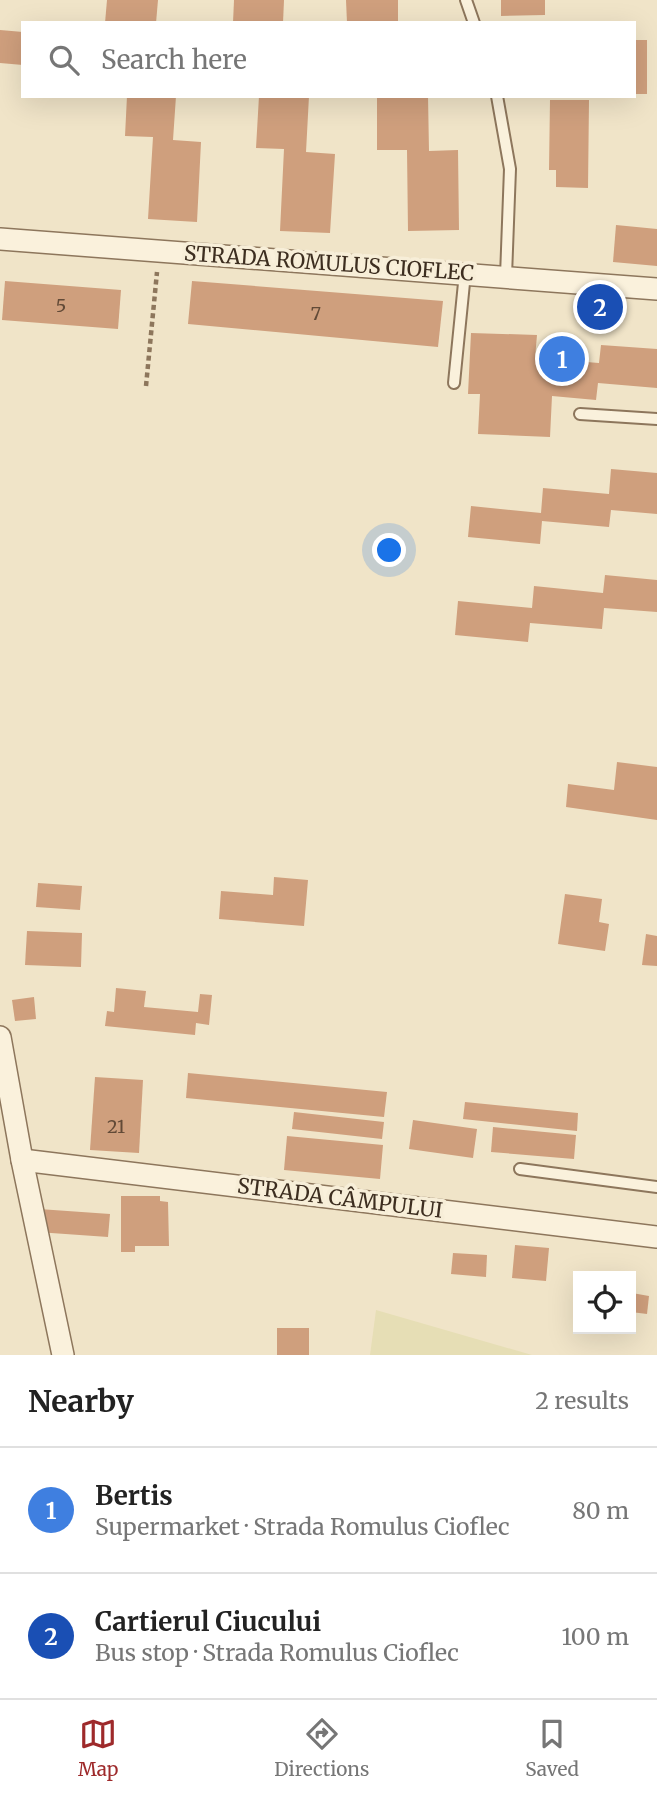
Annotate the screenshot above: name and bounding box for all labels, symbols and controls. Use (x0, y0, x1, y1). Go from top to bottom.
search box (21, 21, 636, 98)
icon: search (45, 41, 83, 79)
text: Search here (101, 43, 247, 76)
street label: STRADA ROMULUS CIOFLEC (183, 239, 475, 287)
pin: 2 (577, 281, 623, 333)
house number: 5 (56, 294, 66, 317)
house number: 7 (311, 302, 321, 325)
pin: 1 (539, 333, 585, 385)
your location (372, 533, 406, 567)
house number: 21 (107, 1115, 125, 1138)
street label: STRADA CÂMPULUI (236, 1172, 444, 1224)
map controls (573, 1271, 636, 1334)
button: locate (573, 1271, 636, 1334)
text: Nearby (28, 1382, 134, 1420)
text: 2 results (535, 1386, 629, 1415)
text: Bertis (95, 1479, 173, 1512)
text: 1 (46, 1496, 56, 1525)
text: 80 m (572, 1496, 629, 1525)
text: Supermarket · Strada Romulus Cioflec (95, 1512, 510, 1541)
text: Cartierul Ciucului (95, 1605, 321, 1638)
text: 2 (44, 1622, 58, 1651)
text: 100 m (561, 1622, 629, 1651)
text: Bus stop · Strada Romulus Cioflec (95, 1638, 459, 1667)
tab: Map (78, 1715, 118, 1781)
tab: Directions (274, 1715, 369, 1781)
tab: Saved (525, 1715, 579, 1781)

